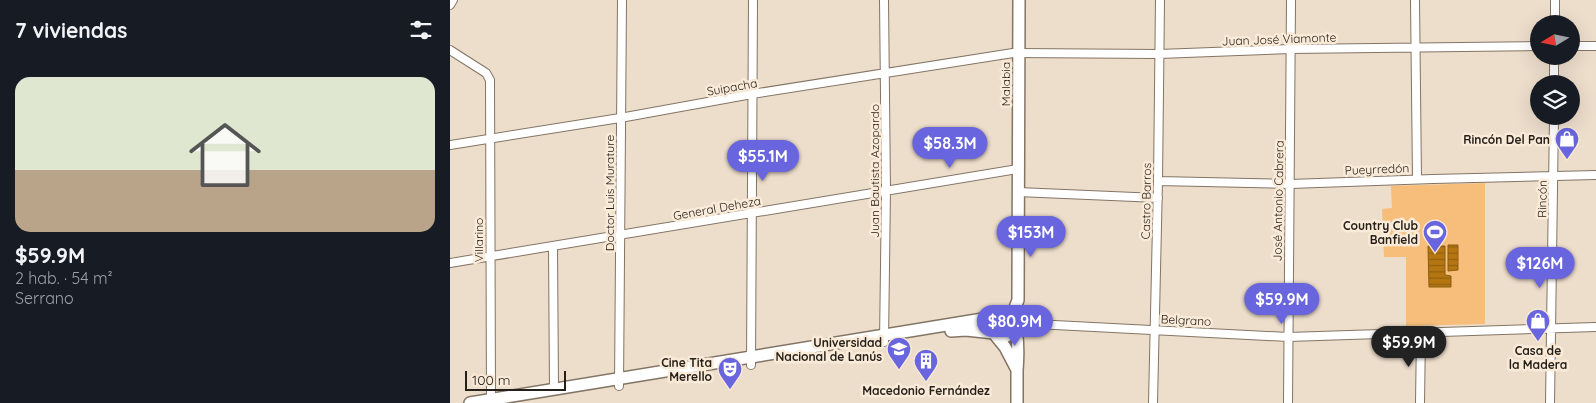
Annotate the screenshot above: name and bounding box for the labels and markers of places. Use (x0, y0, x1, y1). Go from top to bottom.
pin: $58.3M (909, 126, 991, 169)
shop icon: Rincón Del Pan (1554, 126, 1580, 160)
place label: Rincón Del Pan (1463, 132, 1550, 147)
pin: $55.1M (722, 140, 804, 182)
pin: $153M (996, 216, 1066, 258)
place label: Country Club Banfield (1343, 218, 1418, 247)
sports icon: Country Club Banfield (1422, 219, 1448, 253)
pin: $126M (1505, 246, 1575, 289)
pin: $59.9M (1241, 282, 1323, 325)
pin: $80.9M (974, 304, 1056, 347)
shop icon: Casa de la Madera (1525, 308, 1551, 342)
pin: $59.9M (1368, 326, 1450, 368)
place label: Universidad Nacional de Lanús (776, 335, 882, 364)
school or university icon: Universidad Nacional de Lanús (886, 336, 912, 370)
place label: Casa de la Madera (1509, 343, 1567, 372)
building icon: Macedonio Fernández (913, 348, 939, 382)
place label: Cine Tita Merello (661, 355, 713, 384)
theatre icon: Cine Tita Merello (717, 356, 743, 390)
place label: Macedonio Fernández (862, 383, 990, 398)

